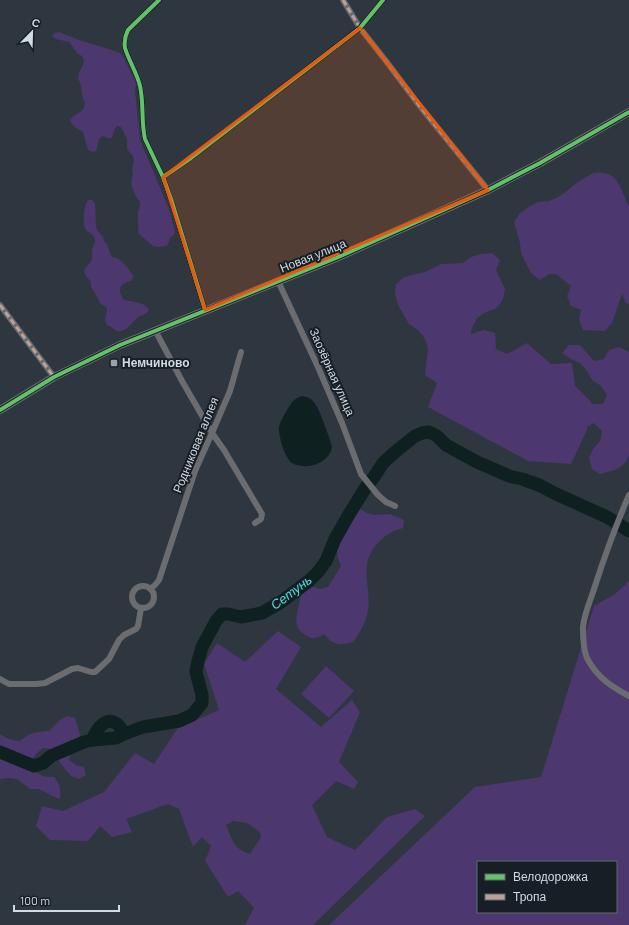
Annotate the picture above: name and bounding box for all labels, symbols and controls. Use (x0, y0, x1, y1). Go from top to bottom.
north arrow (12, 12, 52, 52)
text: С (30, 15, 42, 30)
street label: Новая улица (277, 235, 348, 276)
street label: Заозёрная улица (306, 326, 359, 418)
place label: Немчиново (122, 355, 190, 369)
marker: Немчиново (109, 358, 119, 368)
street label: Родниковая аллея (169, 395, 222, 495)
water label: Сетунь (267, 571, 315, 613)
legend (477, 861, 617, 913)
text: Велодорожка (513, 869, 588, 884)
scale bar (14, 887, 119, 913)
text: Тропа (513, 889, 547, 904)
text: 100 m (20, 893, 50, 907)

